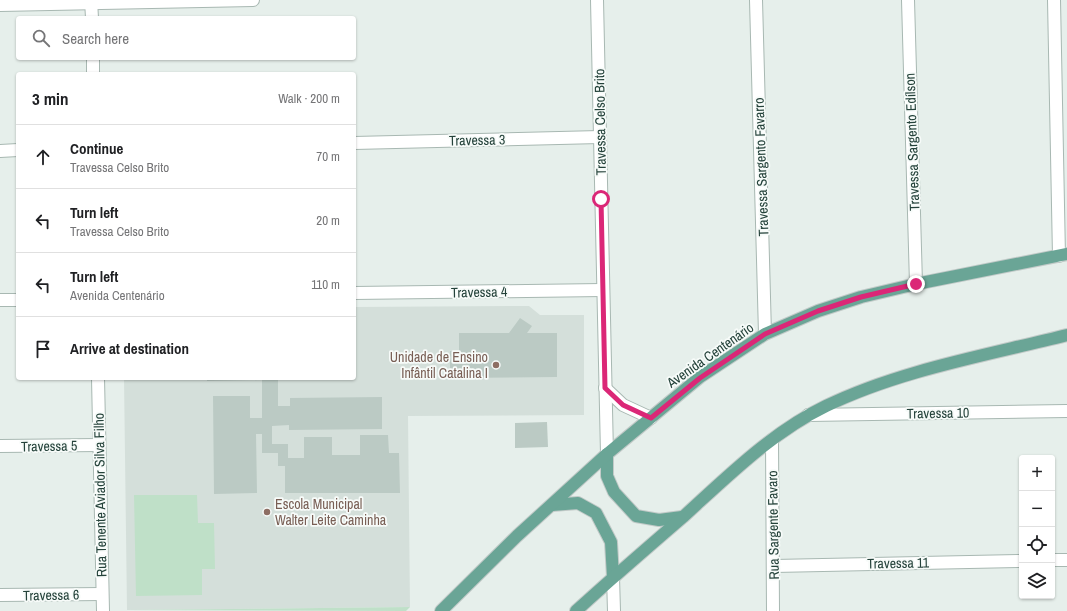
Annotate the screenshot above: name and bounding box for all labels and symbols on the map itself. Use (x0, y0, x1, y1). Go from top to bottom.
street label: Travessa Celso Brito (590, 68, 610, 176)
street label: Travessa Sargento Edílson (901, 73, 923, 211)
street label: Travessa Sargento Favarro (750, 97, 772, 237)
street label: Travessa 3 (449, 131, 505, 149)
route start (592, 190, 610, 208)
route end (907, 275, 925, 293)
street label: Travessa 4 (451, 282, 508, 301)
street label: Avenida Centenário (662, 318, 757, 392)
place label: Unidade de Ensino Infântil Catalina I (390, 348, 488, 382)
marker: Unidade de Ensino Infântil Catalina I (491, 360, 501, 370)
street label: Travessa 10 (906, 403, 970, 423)
street label: Rua Tenente Aviador Silva Filho (90, 413, 110, 577)
street label: Travessa 5 (21, 437, 77, 455)
street label: Rua Sargente Favaro (763, 470, 783, 580)
place label: Escola Municipal Walter Leite Caminha (275, 495, 387, 529)
marker: Escola Municipal Walter Leite Caminha (262, 507, 272, 517)
street label: Travessa 11 (867, 553, 930, 573)
street label: Travessa 6 (23, 586, 79, 604)

